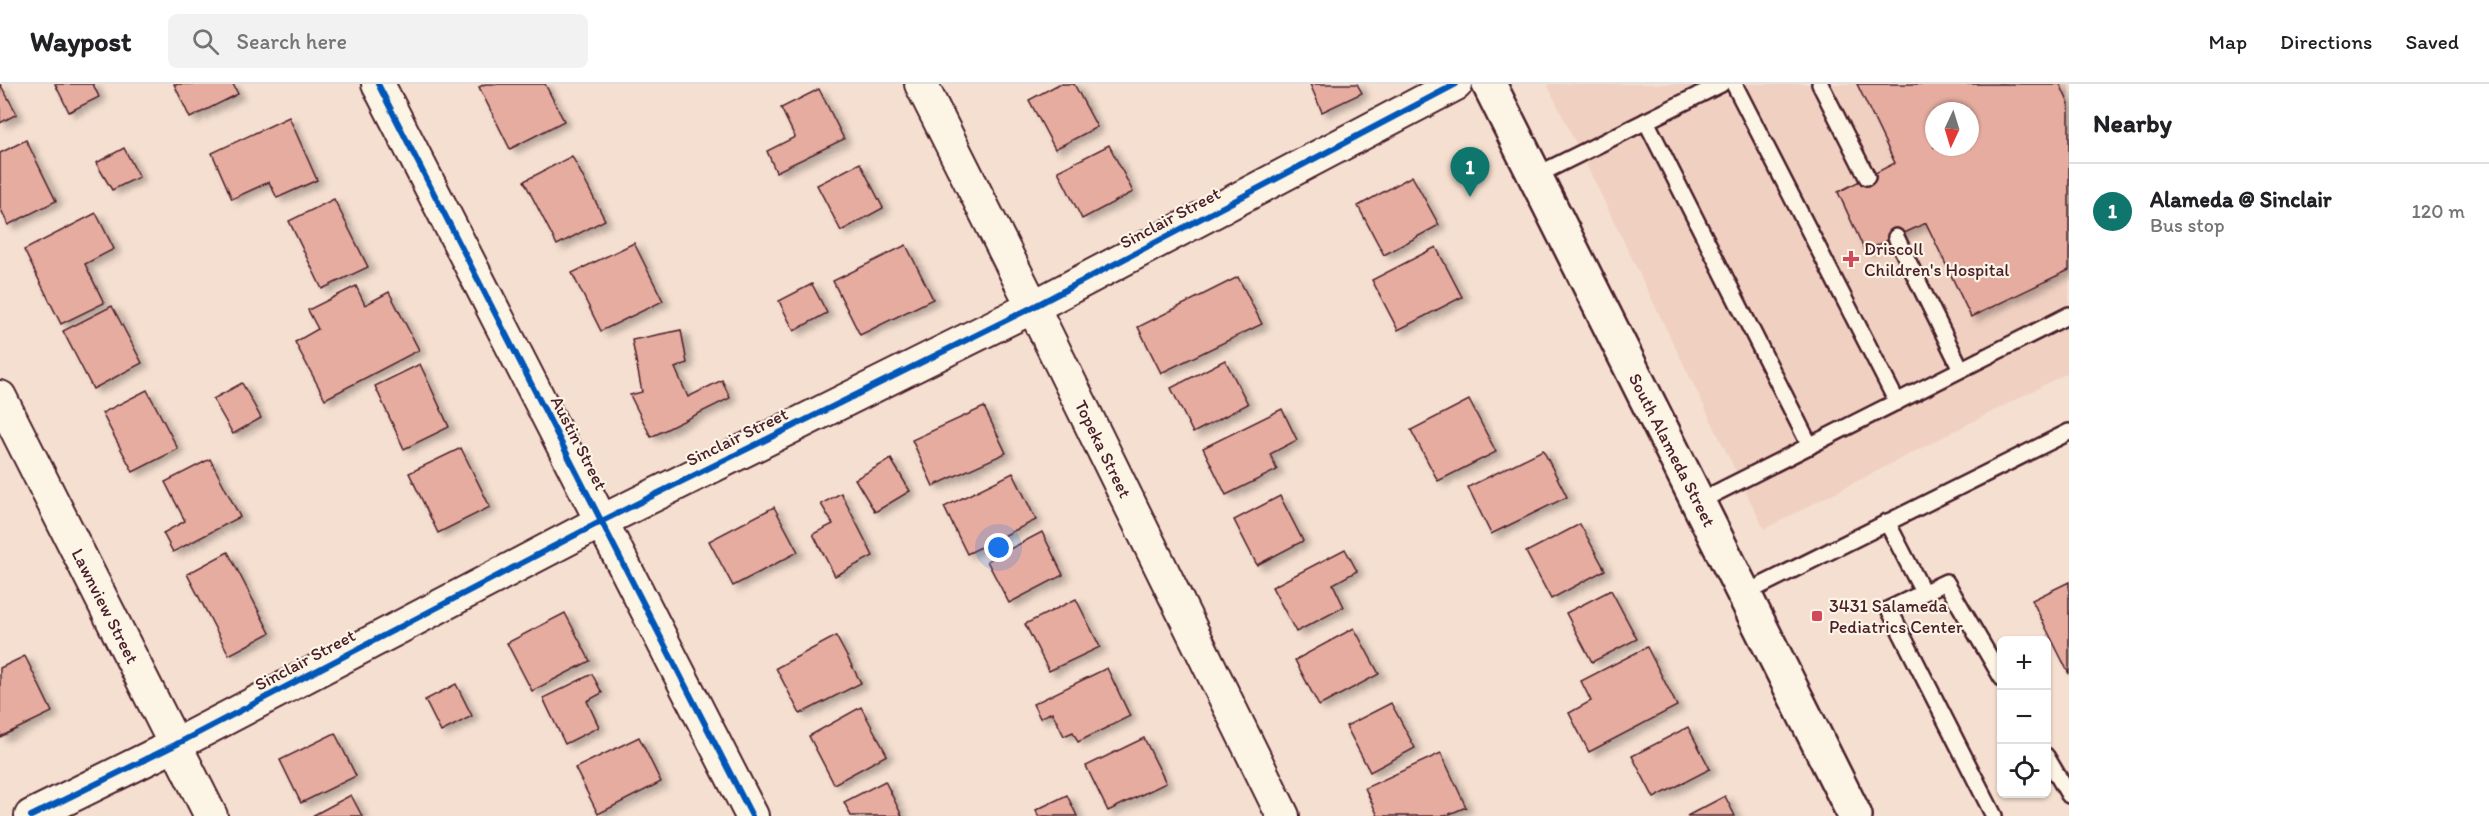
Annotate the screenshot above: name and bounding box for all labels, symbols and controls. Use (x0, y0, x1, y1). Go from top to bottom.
search box (168, 14, 588, 68)
text: Waypost (30, 24, 132, 58)
icon: search (189, 25, 222, 58)
text: Search here (237, 28, 347, 55)
text: Map (2209, 29, 2247, 54)
text: Directions (2280, 29, 2372, 54)
text: Saved (2405, 29, 2459, 54)
north arrow (1925, 102, 1979, 156)
text: Nearby (2093, 107, 2172, 139)
pin: 1 (1450, 147, 1490, 197)
street label: Sinclair Street (1116, 182, 1224, 254)
text: Alameda @ Sinclair (2150, 186, 2332, 213)
text: 1 (2108, 199, 2117, 223)
text: 120 m (2412, 199, 2465, 223)
text: Bus stop (2150, 213, 2225, 237)
place label: Driscoll Children's Hospital (1864, 238, 2009, 281)
marker: Driscoll Children's Hospital (1842, 250, 1860, 268)
street label: South Alameda Street (1624, 370, 1720, 531)
street label: Austin Street (546, 392, 612, 494)
street label: Topeka Street (1070, 397, 1136, 502)
street label: Sinclair Street (682, 403, 792, 471)
your location (984, 533, 1013, 562)
street label: Lawnview Street (67, 545, 144, 667)
place label: 3431 Salameda Pediatrics Center (1829, 595, 1963, 638)
marker: 3431 Salameda Pediatrics Center (1810, 609, 1824, 623)
street label: Sinclair Street (251, 624, 359, 696)
map controls (1997, 636, 2051, 798)
button: + (1997, 636, 2051, 690)
button: − (1997, 690, 2051, 744)
button: locate (1997, 744, 2051, 798)

